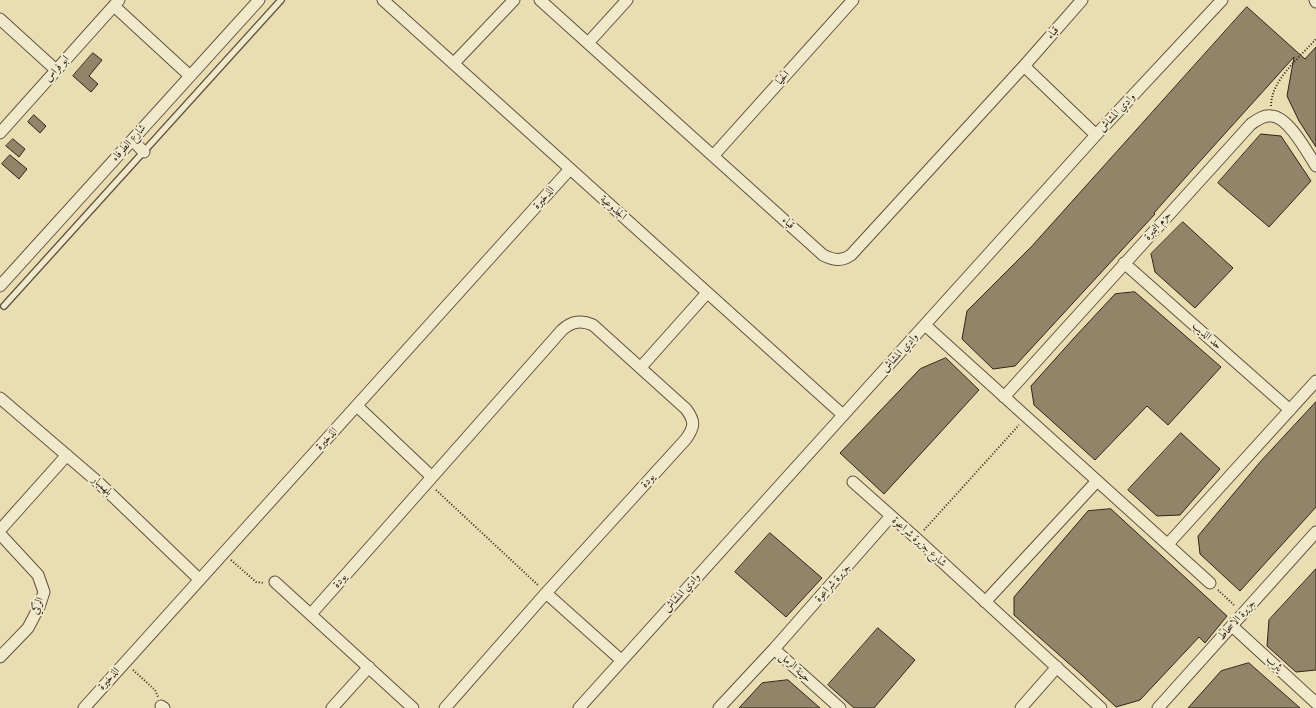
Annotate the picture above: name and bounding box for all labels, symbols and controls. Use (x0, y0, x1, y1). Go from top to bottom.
street label: قباء (1044, 24, 1062, 42)
street label: ابو فراس (42, 53, 72, 85)
street label: الحيا (773, 68, 793, 88)
street label: وادي المشاش (1096, 91, 1138, 135)
street label: شارع الطرفاء (109, 122, 149, 164)
street label: الذخيرة (530, 184, 558, 212)
street label: الجذوعية (597, 193, 629, 223)
street label: حزم البمبرة (1141, 209, 1175, 243)
street label: قباء (779, 214, 797, 232)
street label: حد الذيب (1189, 319, 1225, 353)
street label: وادي المشاش (879, 331, 921, 375)
street label: الذخيرة (313, 425, 341, 453)
street label: يودة (638, 471, 658, 491)
street label: بلهمبار (89, 473, 115, 499)
street label: شارع جزيرة شراعوة (889, 514, 949, 570)
street label: جزيرة شراعوة (812, 561, 854, 605)
street label: يودة (330, 571, 350, 591)
street label: وادي المشاش (661, 571, 703, 615)
street label: الركي (29, 596, 47, 616)
street label: جزيرة الاسحاط (1215, 597, 1259, 643)
street label: حينة الرمل (776, 650, 814, 686)
street label: يثرب (1263, 653, 1285, 675)
street label: الذخيرة (95, 665, 123, 693)

